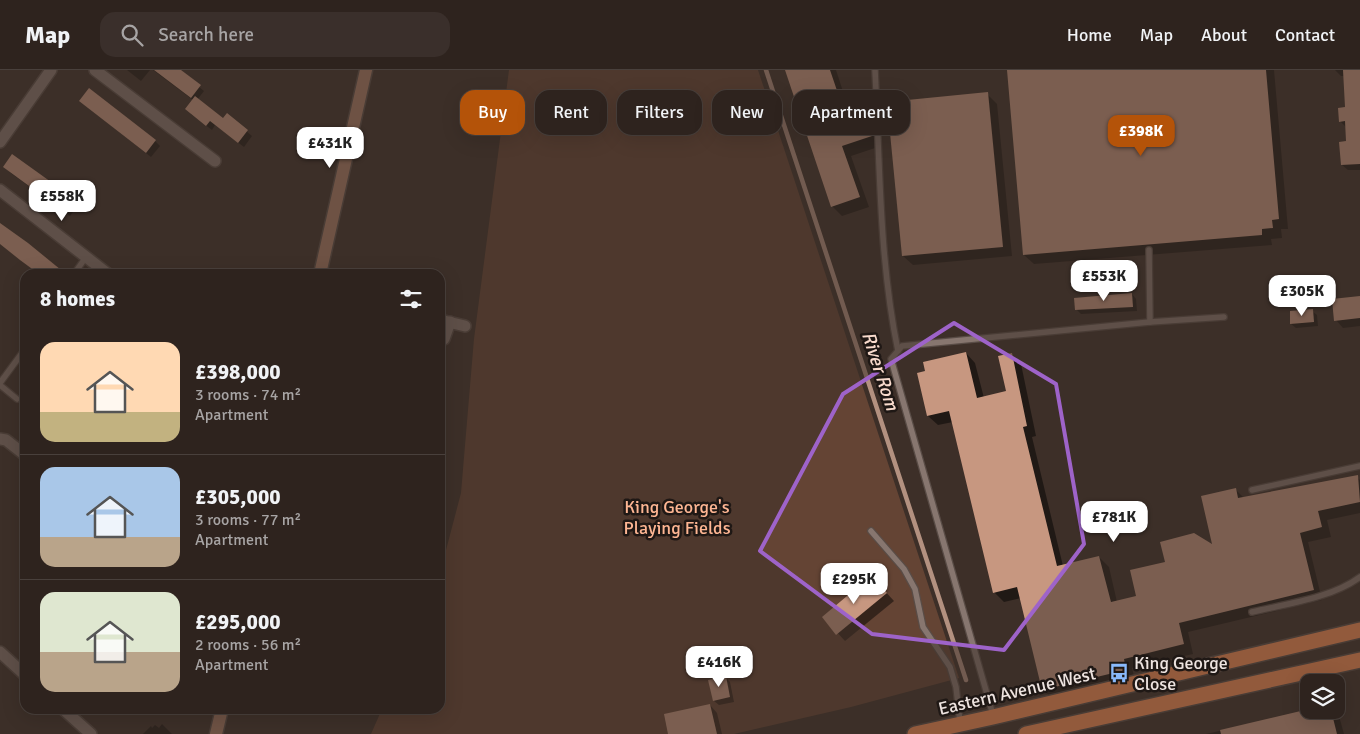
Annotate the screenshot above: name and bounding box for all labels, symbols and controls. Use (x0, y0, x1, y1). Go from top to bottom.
search box (100, 12, 450, 57)
text: Map (25, 20, 70, 50)
icon: search (118, 21, 146, 49)
text: Search here (158, 23, 254, 47)
text: Home (1067, 24, 1112, 46)
text: Map (1140, 24, 1173, 46)
text: About (1201, 24, 1247, 46)
text: Contact (1275, 24, 1335, 46)
chip: Buy (460, 90, 525, 135)
chip: Rent (535, 90, 607, 135)
chip: Filters (617, 90, 702, 135)
chip: New (712, 90, 782, 135)
chip: Apartment (792, 90, 910, 135)
pin: £398K (1106, 114, 1176, 157)
text: £398K (1119, 121, 1163, 141)
pin: £431K (295, 126, 365, 169)
text: £431K (308, 133, 352, 153)
pin: £558K (27, 180, 97, 222)
text: £558K (40, 186, 84, 206)
pin: £553K (1069, 260, 1139, 302)
text: £553K (1082, 266, 1126, 286)
pin: £305K (1267, 274, 1337, 317)
text: £305K (1280, 281, 1324, 301)
icon: filters (397, 285, 425, 313)
text: 8 homes (40, 286, 115, 312)
water label: River Rom (856, 328, 904, 414)
text: £398,000 (195, 359, 281, 385)
icon: home (80, 362, 140, 422)
text: 3 rooms · 74 m² (195, 385, 301, 405)
text: Apartment (195, 405, 268, 425)
text: £305,000 (195, 484, 281, 510)
icon: home (80, 487, 140, 547)
park label: King George's Playing Fields (623, 496, 731, 539)
pin: £781K (1079, 500, 1149, 543)
text: £781K (1092, 507, 1136, 527)
text: 3 rooms · 77 m² (195, 510, 301, 530)
text: Apartment (195, 530, 268, 550)
pin: £295K (819, 562, 889, 605)
text: £295K (832, 569, 876, 589)
text: £295,000 (195, 609, 281, 635)
icon: home (80, 612, 140, 672)
text: 2 rooms · 56 m² (195, 635, 301, 655)
pin: £416K (684, 646, 754, 688)
text: £416K (697, 652, 741, 672)
place label: King George Close (1134, 652, 1228, 695)
text: Apartment (195, 655, 268, 675)
street label: Eastern Avenue West (936, 662, 1098, 720)
bus stop icon: King George Close (1108, 662, 1130, 684)
map controls (1300, 674, 1345, 719)
button: layers (1300, 674, 1345, 719)

